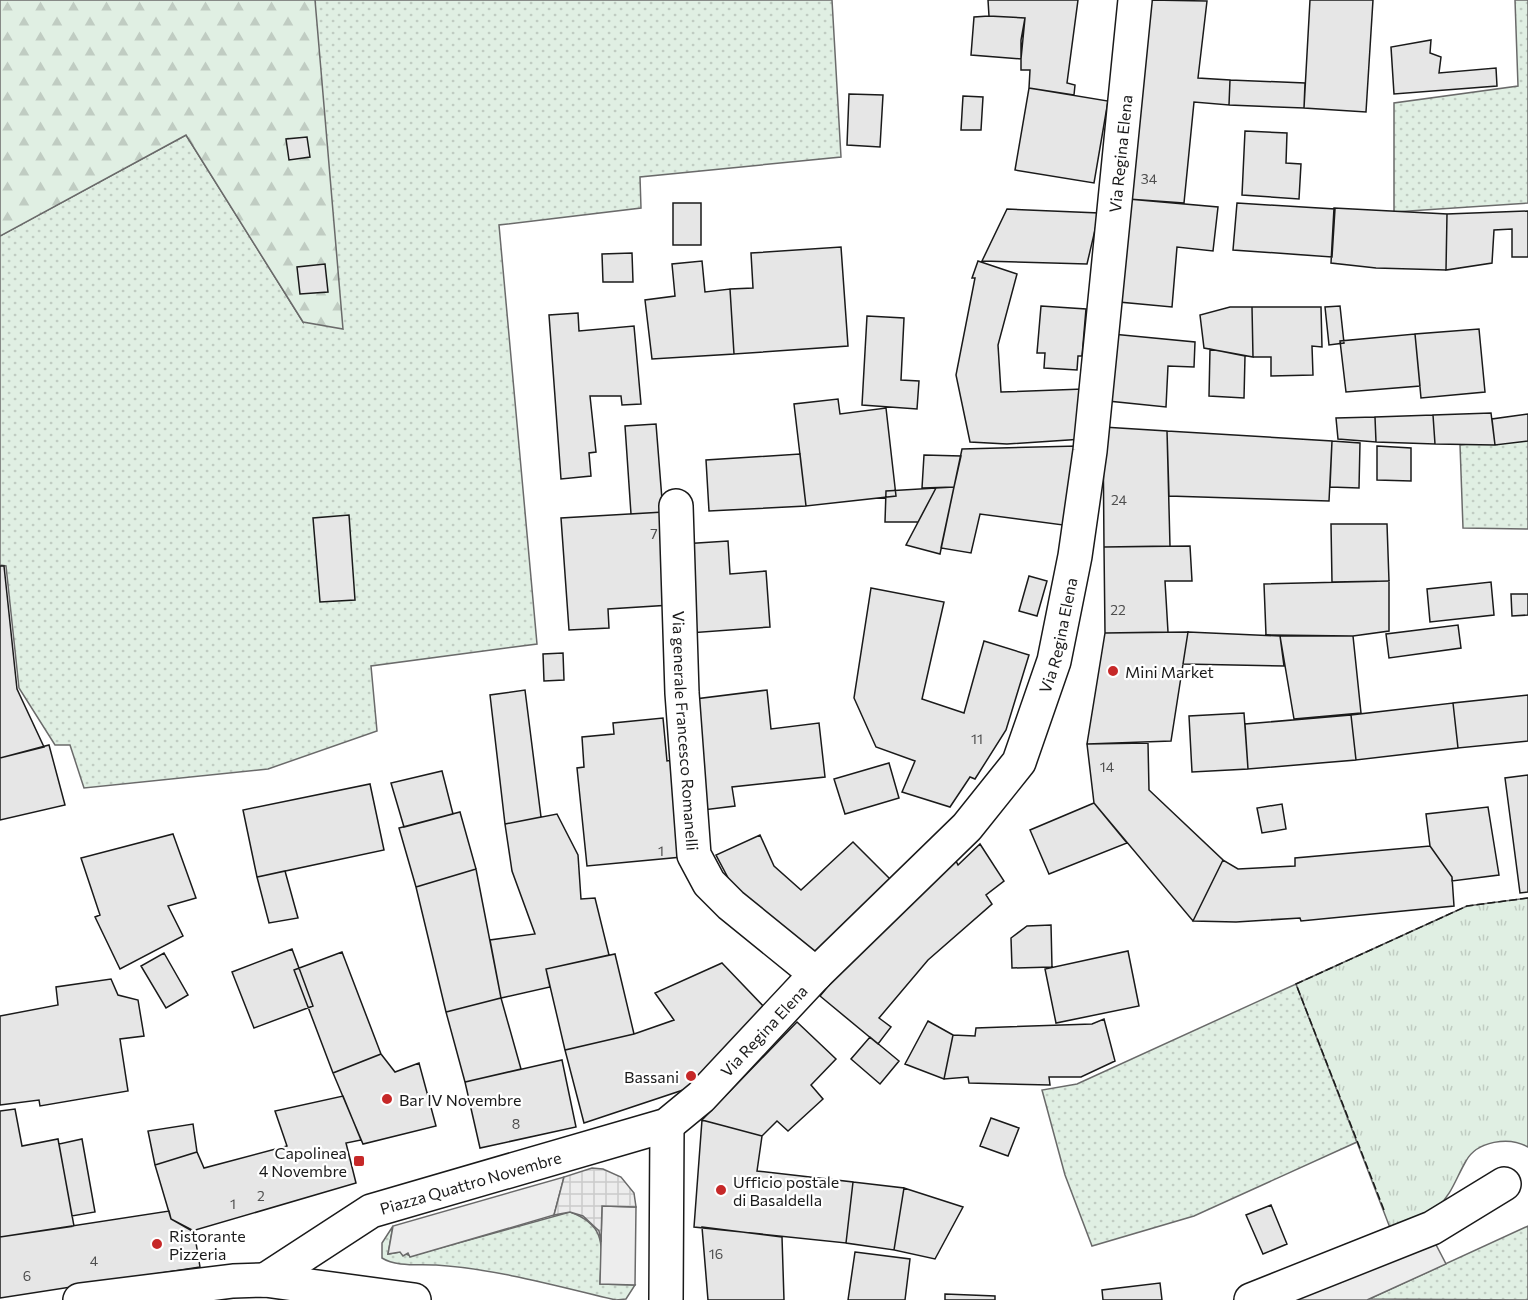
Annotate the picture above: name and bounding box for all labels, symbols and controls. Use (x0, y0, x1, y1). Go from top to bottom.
street label: Via Regina Elena (1104, 94, 1135, 213)
house number: 34 (1141, 170, 1158, 187)
house number: 24 (1111, 491, 1128, 508)
house number: 7 (650, 525, 658, 542)
street label: Via Regina Elena (1034, 576, 1080, 695)
house number: 22 (1110, 601, 1126, 618)
street label: Via generale Francesco Romanelli (670, 610, 703, 851)
place label: Mini Market (1125, 662, 1214, 681)
marker: Mini Market (1106, 664, 1120, 678)
house number: 11 (971, 730, 983, 747)
house number: 14 (1100, 758, 1115, 775)
house number: 1 (658, 842, 664, 859)
street label: Via Regina Elena (716, 981, 811, 1080)
place label: Bassani (624, 1067, 679, 1086)
marker: Bassani (684, 1069, 698, 1083)
place label: Bar IV Novembre (399, 1090, 521, 1109)
marker: Bar IV Novembre (380, 1092, 394, 1106)
house number: 8 (512, 1115, 520, 1132)
place label: Capolinea 4 Novembre (259, 1143, 347, 1180)
street label: Piazza Quattro Novembre (378, 1147, 563, 1217)
marker: Capolinea 4 Novembre (352, 1154, 366, 1168)
place label: Ufficio postale di Basaldella (733, 1172, 839, 1209)
marker: Ufficio postale di Basaldella (714, 1183, 728, 1197)
house number: 2 (257, 1187, 265, 1204)
house number: 1 (230, 1195, 236, 1212)
place label: Ristorante Pizzeria (169, 1226, 246, 1263)
marker: Ristorante Pizzeria (150, 1237, 164, 1251)
house number: 16 (709, 1245, 723, 1262)
house number: 4 (90, 1252, 99, 1269)
house number: 6 (23, 1267, 31, 1284)

